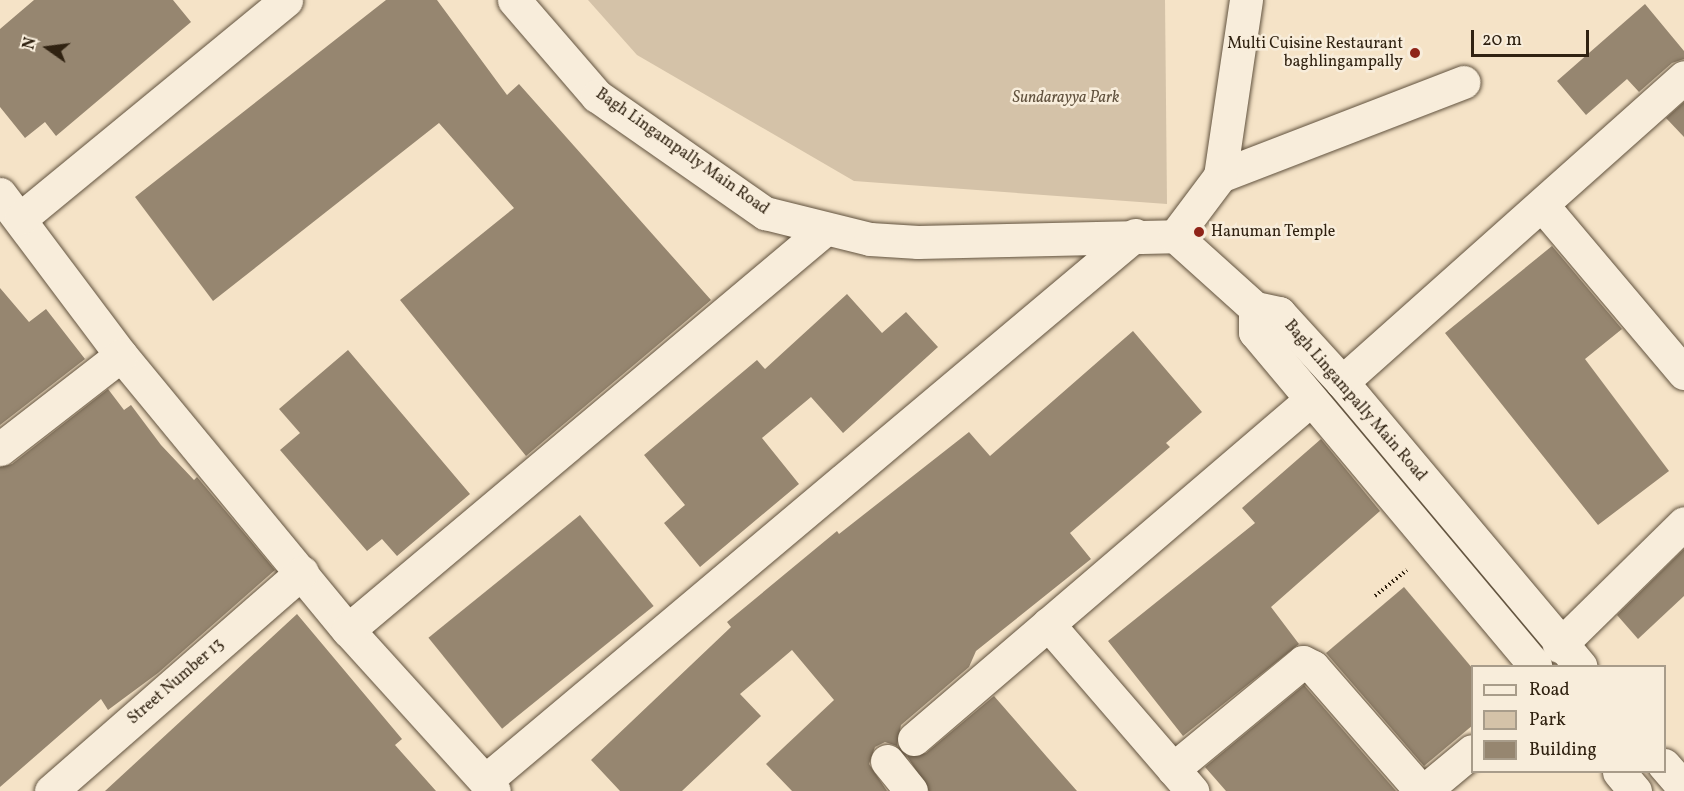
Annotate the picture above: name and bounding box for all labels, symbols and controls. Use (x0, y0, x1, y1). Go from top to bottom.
north arrow (18, 18, 78, 78)
scale bar (1474, 18, 1592, 56)
text: 20 m (1482, 28, 1522, 53)
place label: Multi Cuisine Restaurant baghlingampally (1227, 34, 1403, 72)
text: N (18, 35, 43, 52)
marker: Multi Cuisine Restaurant baghlingampally (1408, 46, 1422, 60)
street label: Bagh Lingampally Main Road (591, 85, 773, 219)
park label: Sundarayya Park (1013, 88, 1119, 108)
place label: Hanuman Temple (1211, 222, 1336, 242)
marker: Hanuman Temple (1192, 225, 1206, 239)
street label: Bagh Lingampally Main Road (1280, 316, 1430, 486)
street label: Street Number 13 (124, 635, 228, 729)
legend (1471, 665, 1666, 773)
text: Road (1529, 678, 1570, 703)
text: Park (1529, 708, 1566, 733)
text: Building (1529, 738, 1597, 763)

